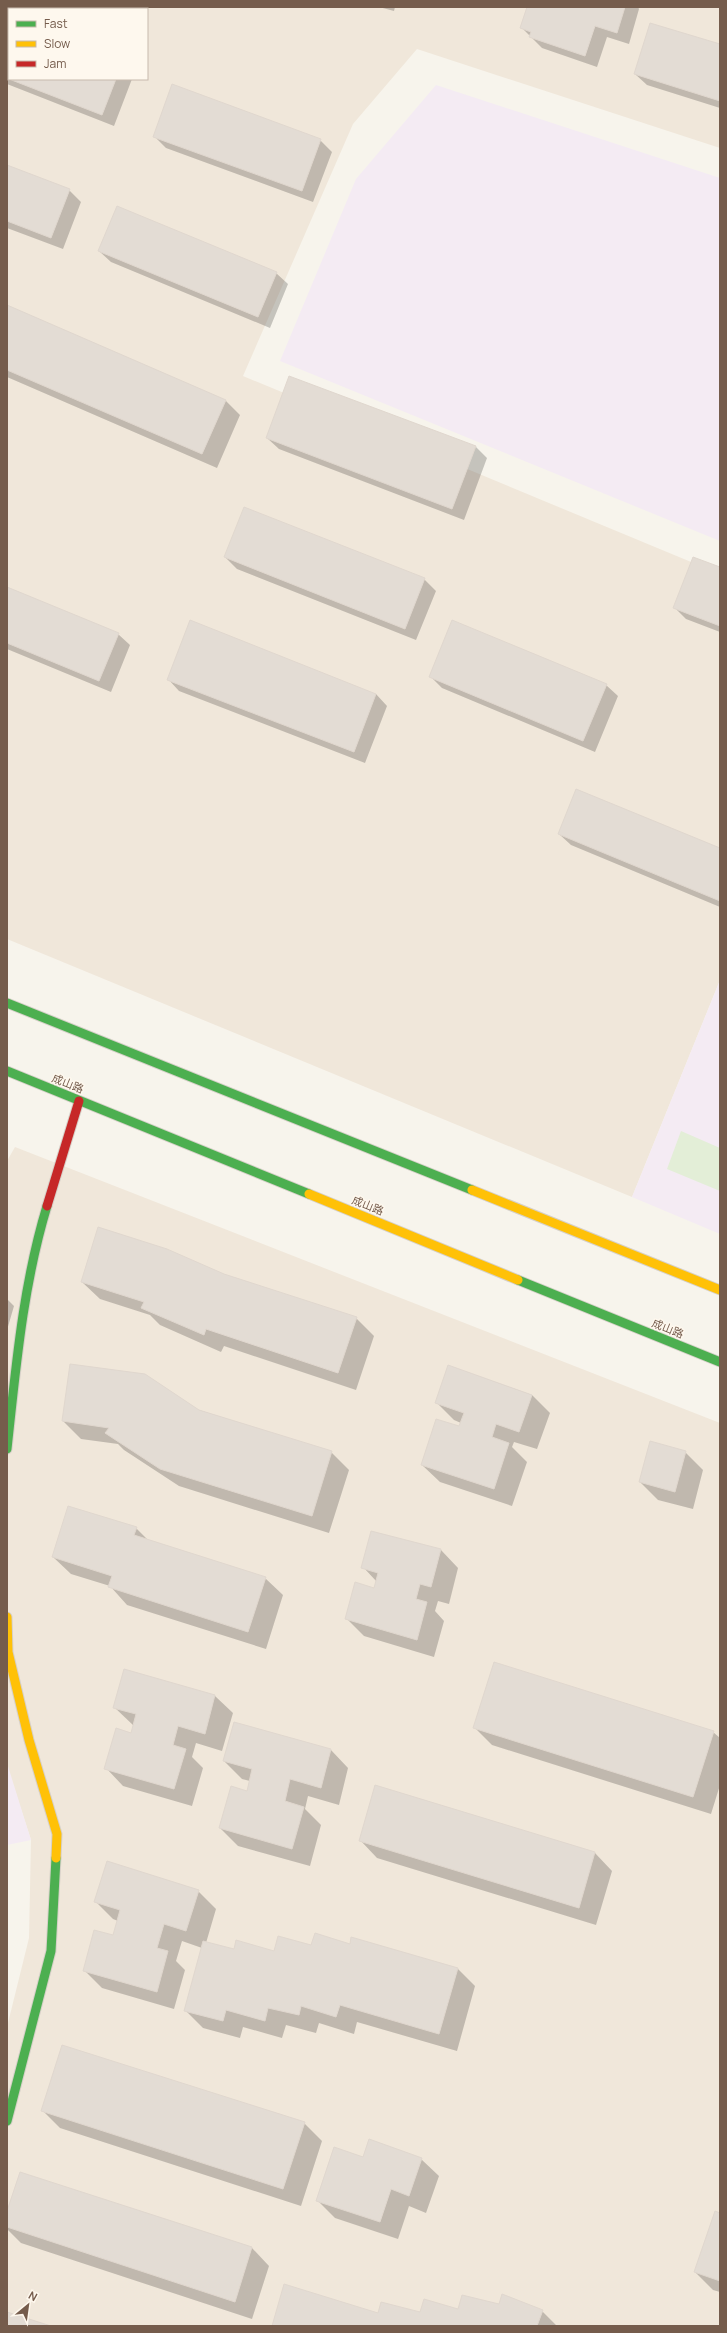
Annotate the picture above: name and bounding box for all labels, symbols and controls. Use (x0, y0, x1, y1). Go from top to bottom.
legend (8, 8, 148, 80)
text: Fast (44, 15, 68, 32)
text: Slow (44, 35, 70, 52)
text: Jam (44, 55, 66, 72)
street label: 成山路 (50, 1070, 86, 1096)
street label: 成山路 (350, 1192, 386, 1218)
street label: 成山路 (650, 1315, 686, 1341)
north arrow (8, 2285, 48, 2325)
text: N (26, 2287, 40, 2304)

